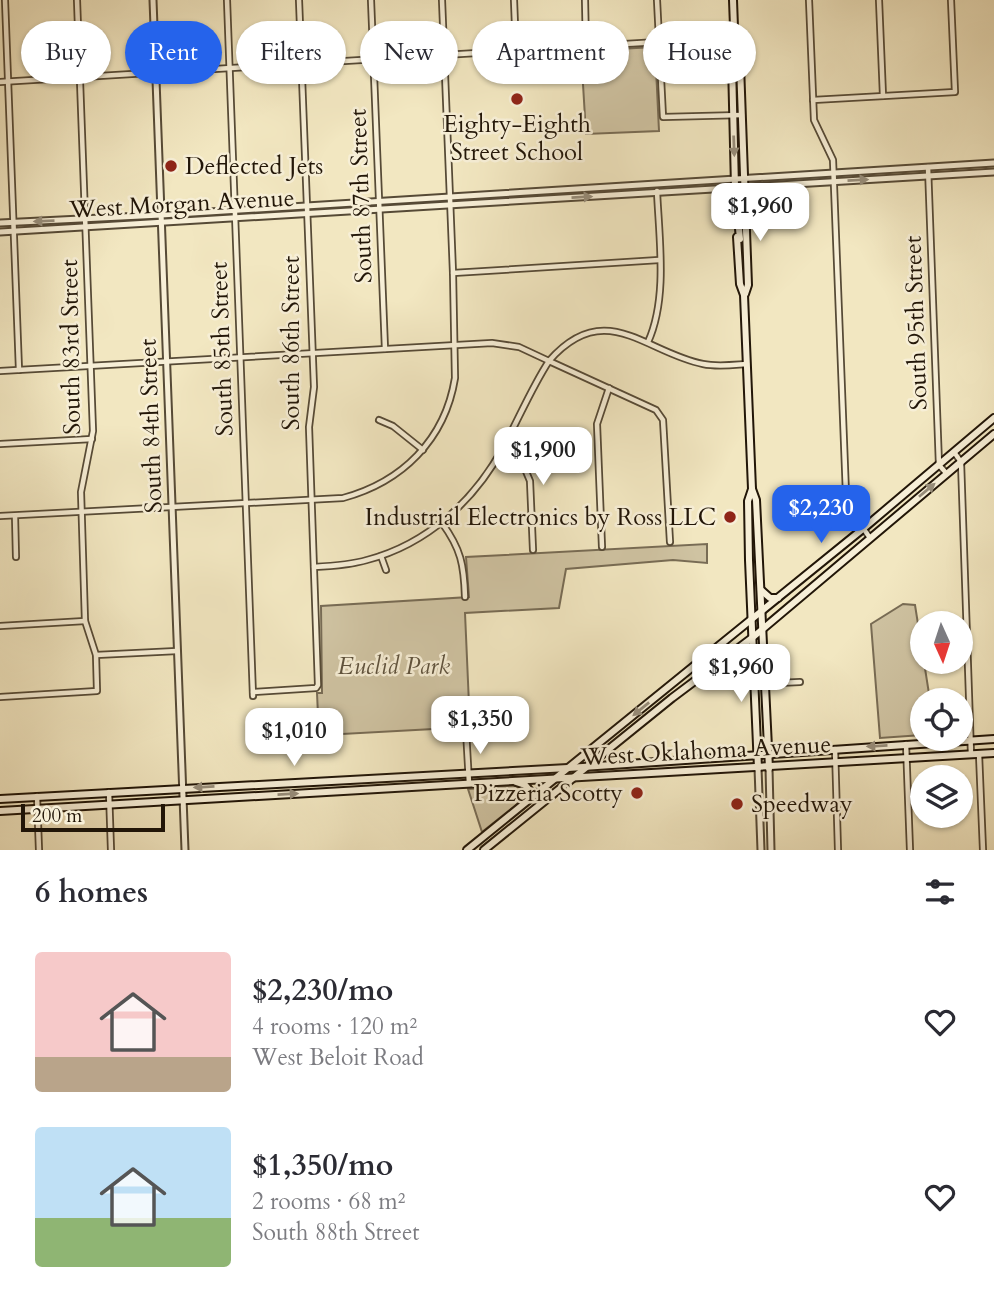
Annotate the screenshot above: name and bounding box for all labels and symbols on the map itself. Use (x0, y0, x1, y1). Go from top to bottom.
marker: Eighty-Eighth Street School (509, 91, 525, 107)
street label: South 87th Street (341, 108, 381, 284)
place label: Eighty-Eighth Street School (443, 108, 591, 169)
one-way arrow (728, 135, 739, 157)
place label: Deflected Jets (185, 150, 323, 183)
marker: Deflected Jets (163, 158, 179, 174)
one-way arrow (847, 175, 869, 186)
street label: West Morgan Avenue (68, 182, 295, 226)
pin: $1,960 (703, 184, 817, 243)
one-way arrow (571, 191, 593, 202)
one-way arrow (33, 215, 55, 226)
street label: South 95th Street (896, 235, 936, 411)
street label: South 86th Street (275, 255, 308, 430)
street label: South 83rd Street (53, 258, 89, 435)
street label: South 85th Street (202, 261, 242, 437)
street label: South 84th Street (131, 338, 171, 514)
pin: $1,900 (486, 428, 600, 487)
one-way arrow (919, 483, 936, 498)
pin: $2,230 (764, 486, 878, 545)
place label: Industrial Electronics by Ross LLC (365, 501, 716, 534)
marker: Industrial Electronics by Ross LLC (722, 509, 738, 525)
north arrow (910, 611, 973, 674)
pin: $1,960 (684, 644, 798, 704)
park label: Euclid Park (338, 650, 450, 683)
pin: $1,350 (423, 696, 537, 756)
one-way arrow (633, 702, 651, 717)
pin: $1,010 (237, 708, 351, 768)
street label: West Oklahoma Avenue (579, 728, 832, 774)
one-way arrow (866, 741, 888, 752)
place label: Pizzeria Scotty (474, 777, 623, 810)
one-way arrow (193, 781, 215, 792)
marker: Pizzeria Scotty (629, 785, 645, 801)
one-way arrow (277, 788, 299, 799)
place label: Speedway (751, 788, 853, 821)
marker: Speedway (729, 796, 745, 812)
scale bar (21, 801, 164, 833)

